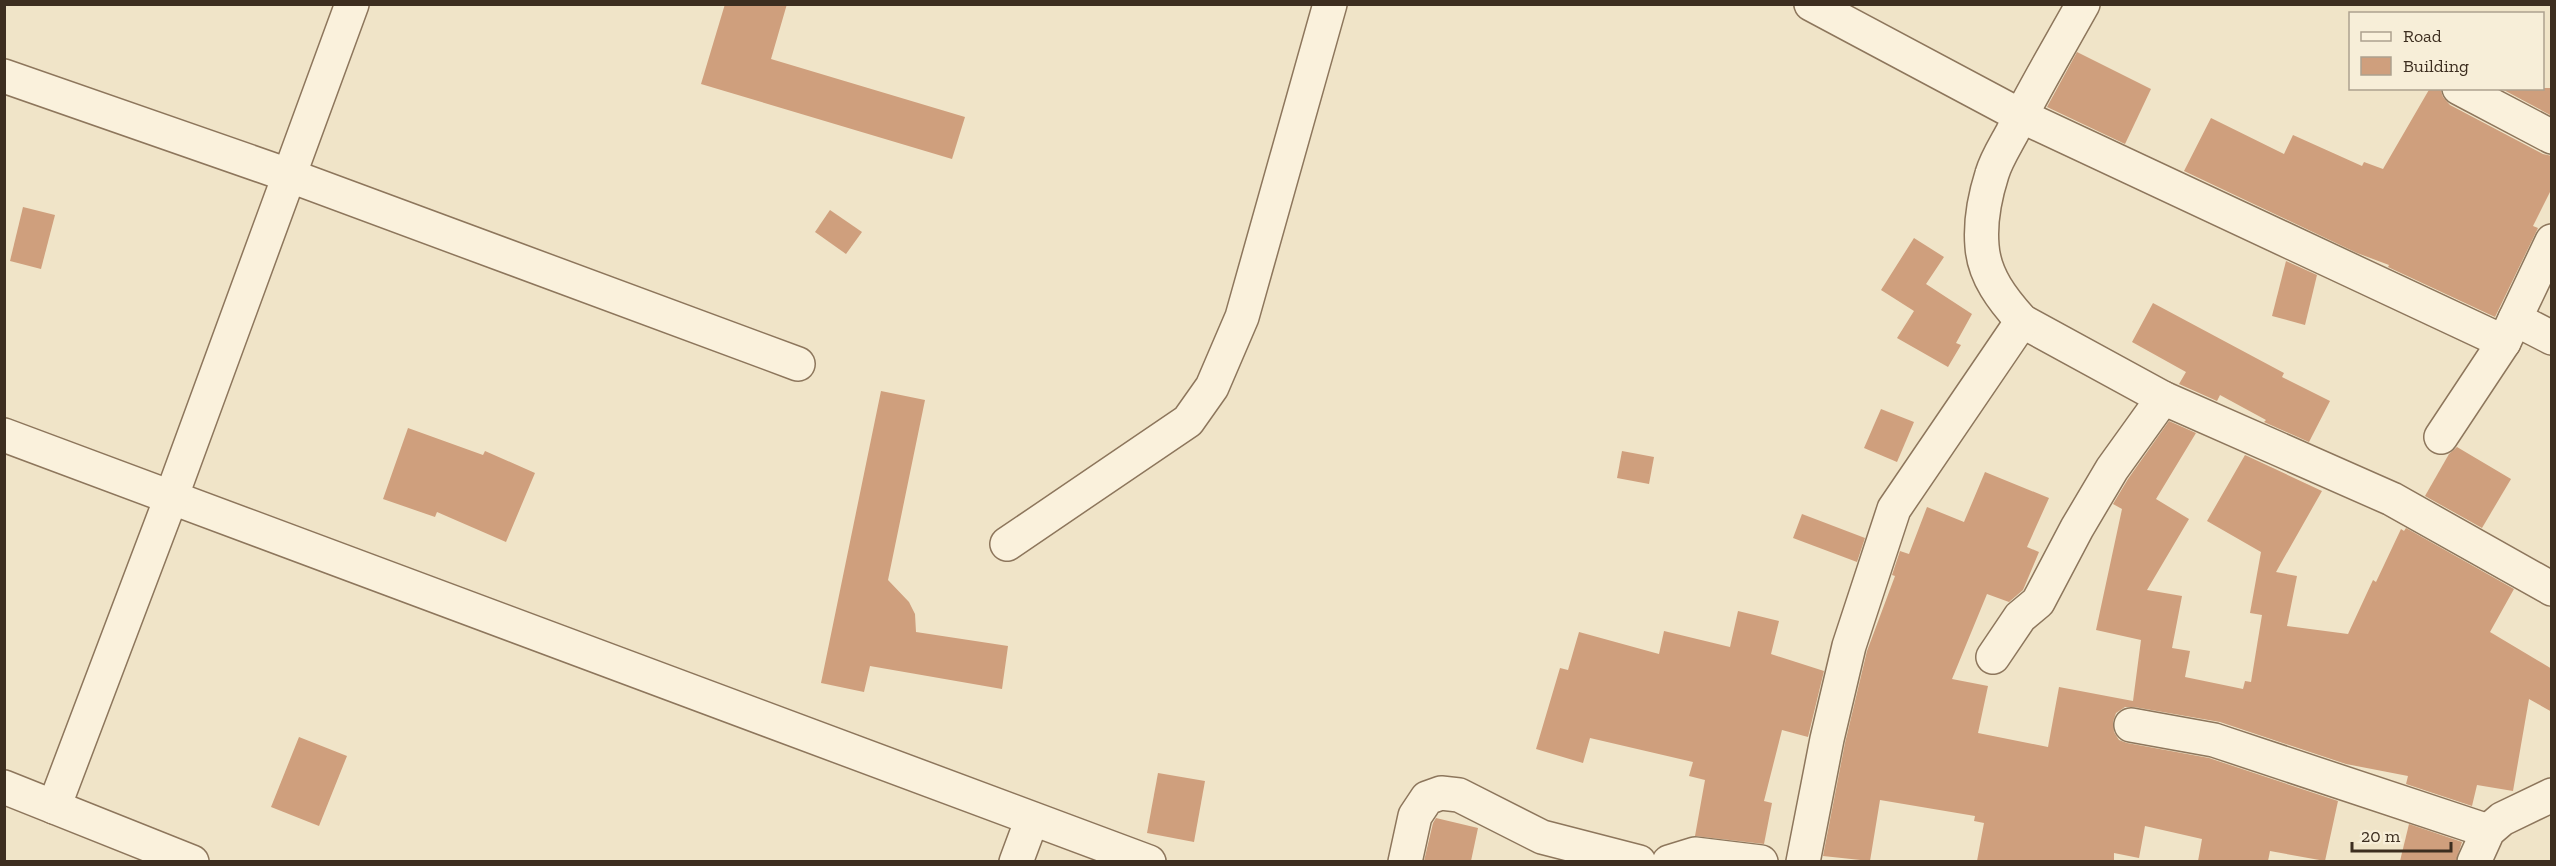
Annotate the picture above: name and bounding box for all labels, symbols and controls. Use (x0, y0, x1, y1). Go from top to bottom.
legend (2349, 12, 2544, 90)
text: Road (2403, 25, 2442, 47)
text: Building (2403, 55, 2469, 77)
scale bar (2352, 815, 2451, 853)
text: 20 m (2361, 825, 2401, 847)

